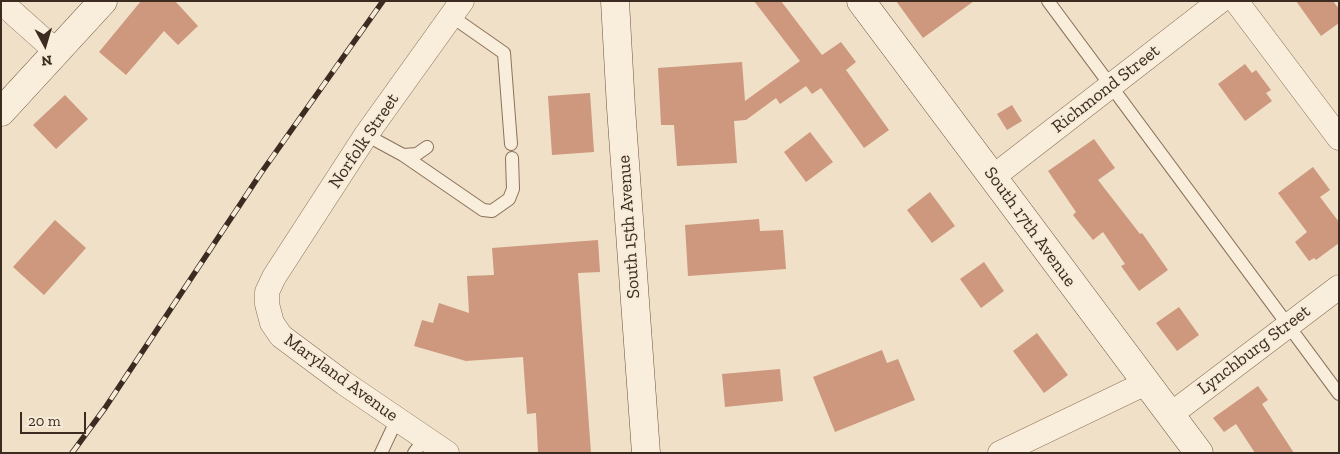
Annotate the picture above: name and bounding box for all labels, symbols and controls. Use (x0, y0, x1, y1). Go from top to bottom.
north arrow (20, 20, 70, 70)
street label: Richmond Street (1048, 40, 1164, 138)
text: N (40, 51, 53, 69)
street label: Norfolk Street (324, 89, 404, 193)
street label: South 15th Avenue (613, 155, 645, 299)
street label: South 17th Avenue (979, 163, 1081, 291)
street label: Lynchburg Street (1193, 301, 1315, 399)
street label: Maryland Avenue (280, 329, 402, 427)
scale bar (22, 402, 89, 434)
text: 20 m (28, 412, 61, 430)

